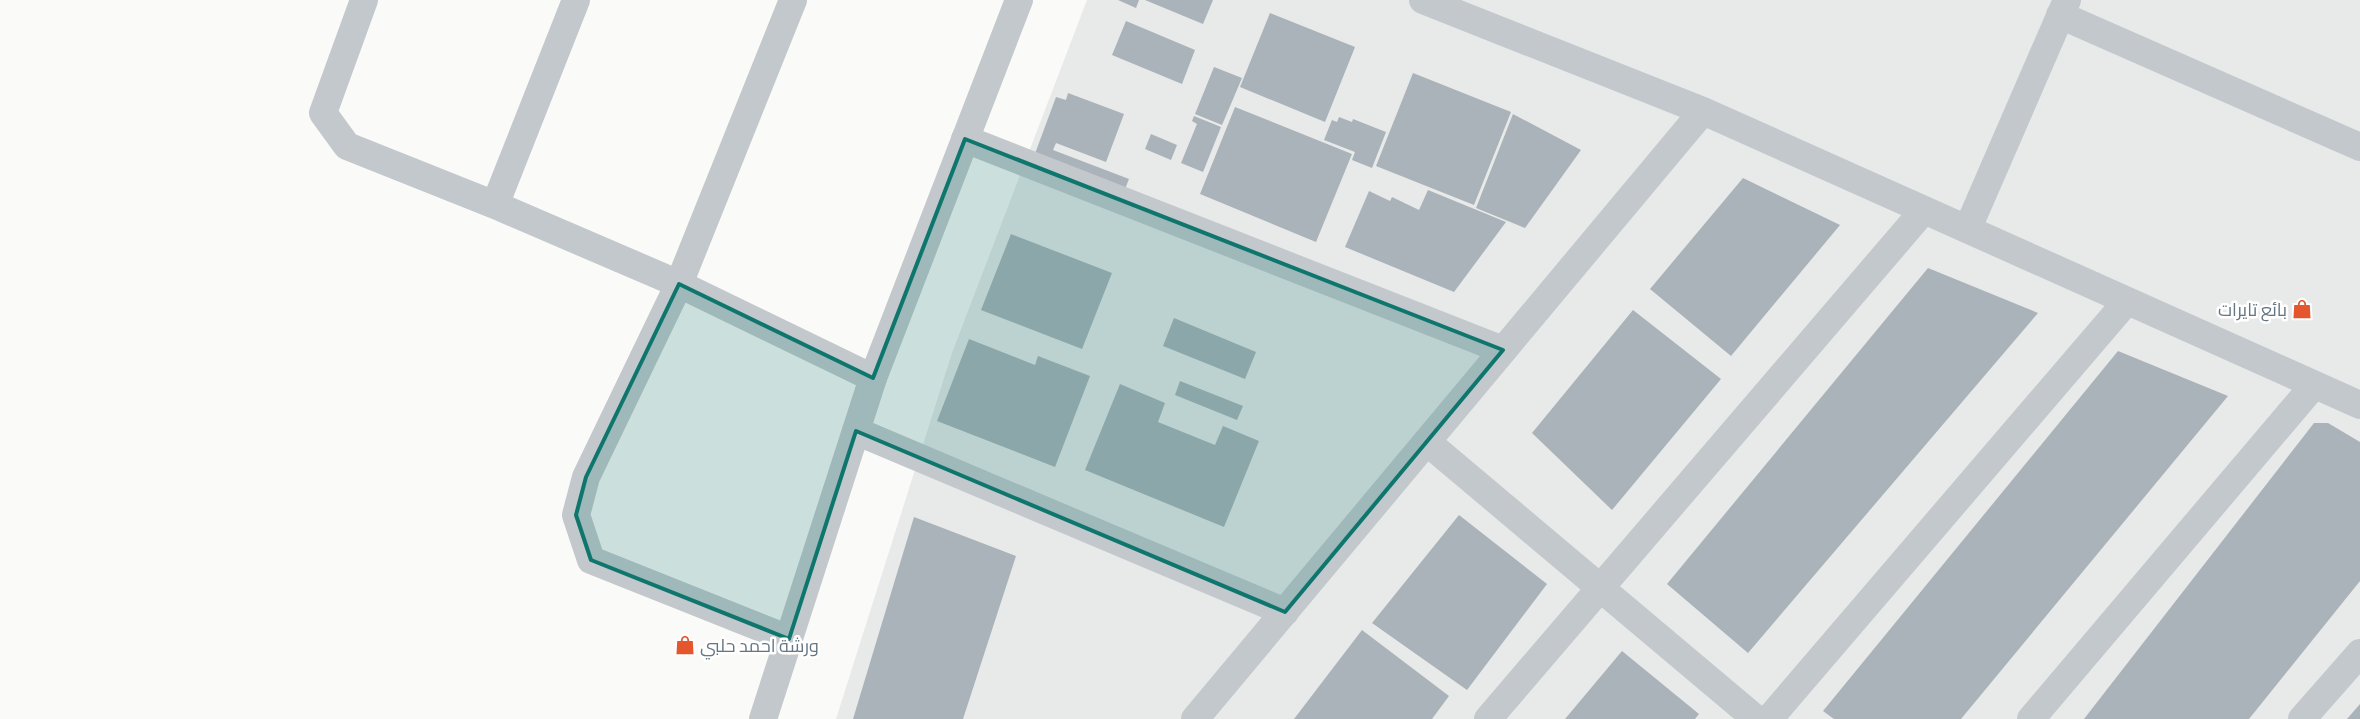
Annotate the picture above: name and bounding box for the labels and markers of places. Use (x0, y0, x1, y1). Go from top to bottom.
place label: بائع تایرات (2218, 298, 2287, 322)
shop icon: بائع تایرات (2291, 298, 2313, 320)
shop icon: ورشة احمد حلبي (674, 634, 696, 656)
place label: ورشة احمد حلبي (700, 634, 819, 660)

